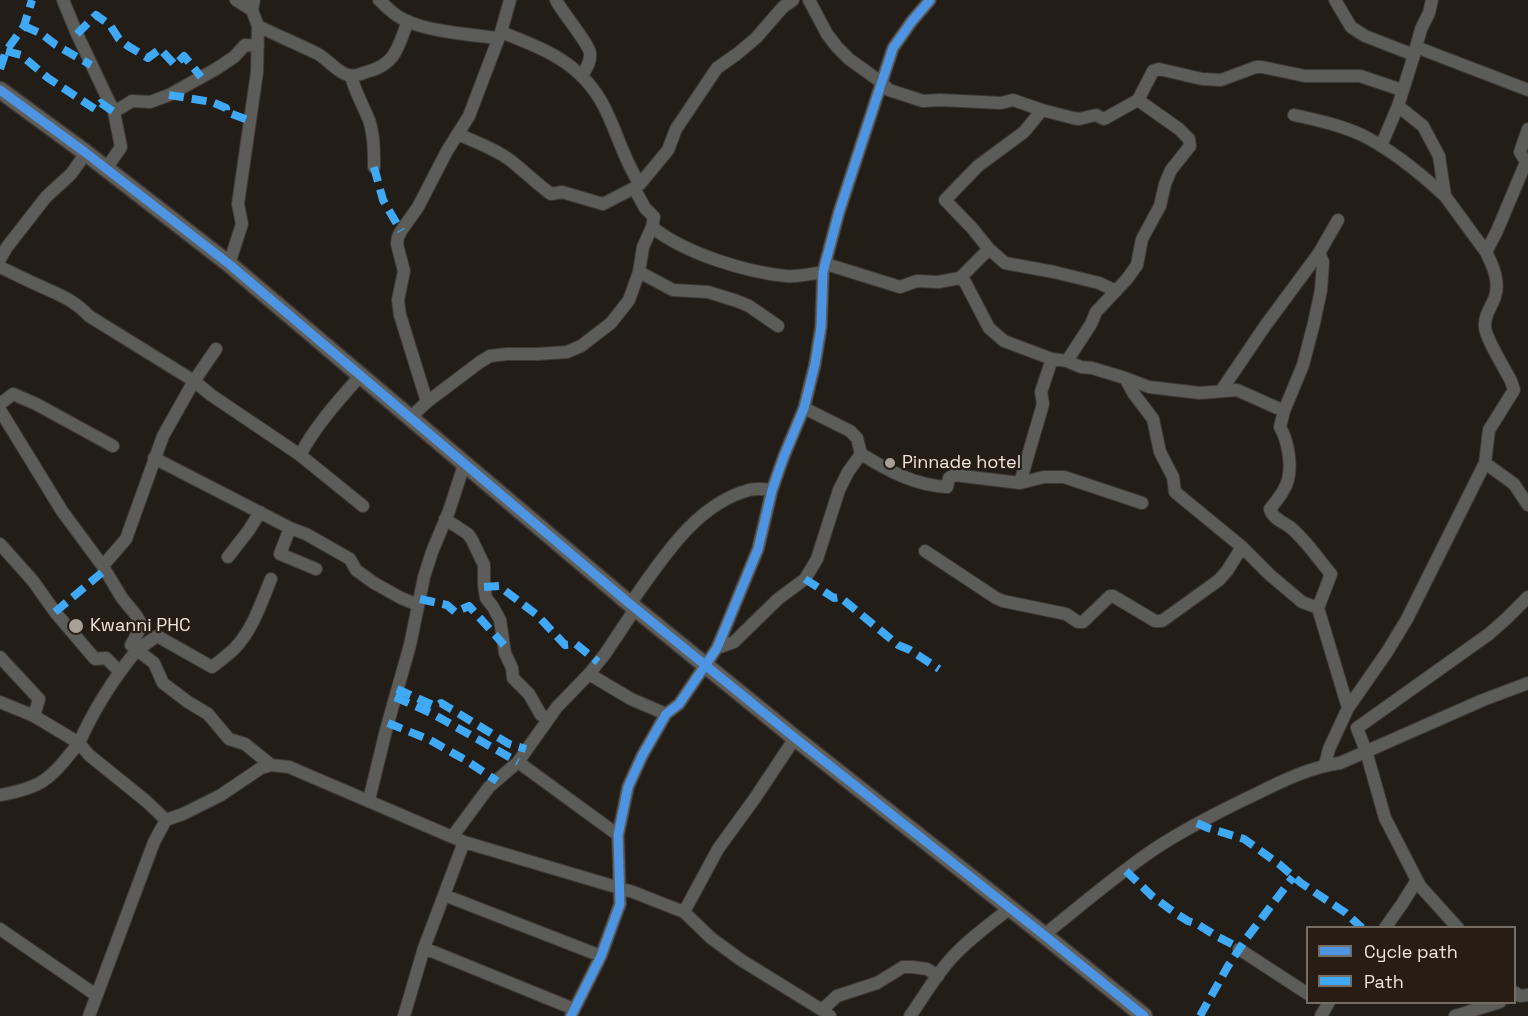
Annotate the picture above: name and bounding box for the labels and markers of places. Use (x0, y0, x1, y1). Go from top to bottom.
place label: Pinnade hotel (902, 452, 1021, 474)
marker: Pinnade hotel (883, 456, 897, 470)
place label: Kwanni PHC (90, 615, 191, 637)
marker: Kwanni PHC (67, 617, 85, 635)

